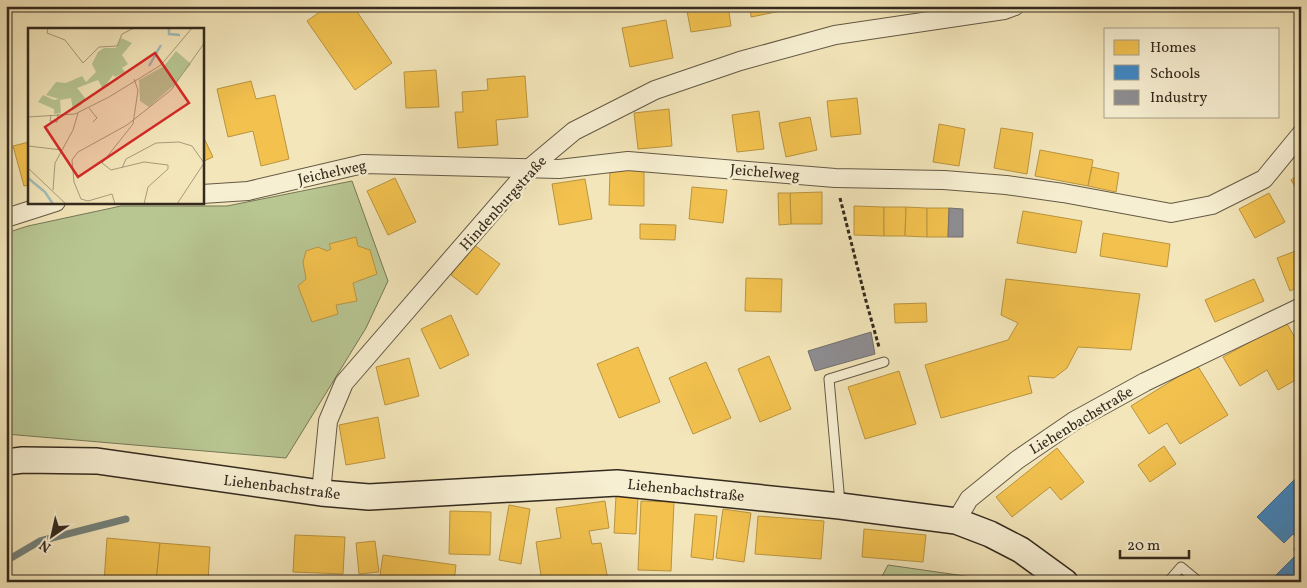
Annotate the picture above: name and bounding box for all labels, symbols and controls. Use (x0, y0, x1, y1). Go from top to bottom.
inset map (28, 28, 204, 204)
legend (1104, 28, 1280, 118)
text: Homes (1150, 38, 1196, 59)
text: Schools (1150, 64, 1200, 85)
text: Industry (1150, 88, 1207, 109)
street label: Hindenburgstraße (456, 152, 553, 256)
street label: Jeichelweg (296, 156, 369, 191)
street label: Jeichelweg (729, 160, 801, 187)
street label: Liehenbachstraße (1026, 382, 1138, 461)
street label: Liehenbachstraße (222, 471, 341, 506)
street label: Liehenbachstraße (626, 475, 745, 508)
north arrow (28, 510, 78, 560)
scale bar (1120, 528, 1188, 560)
text: N (36, 535, 55, 556)
text: 20 m (1127, 536, 1160, 557)

